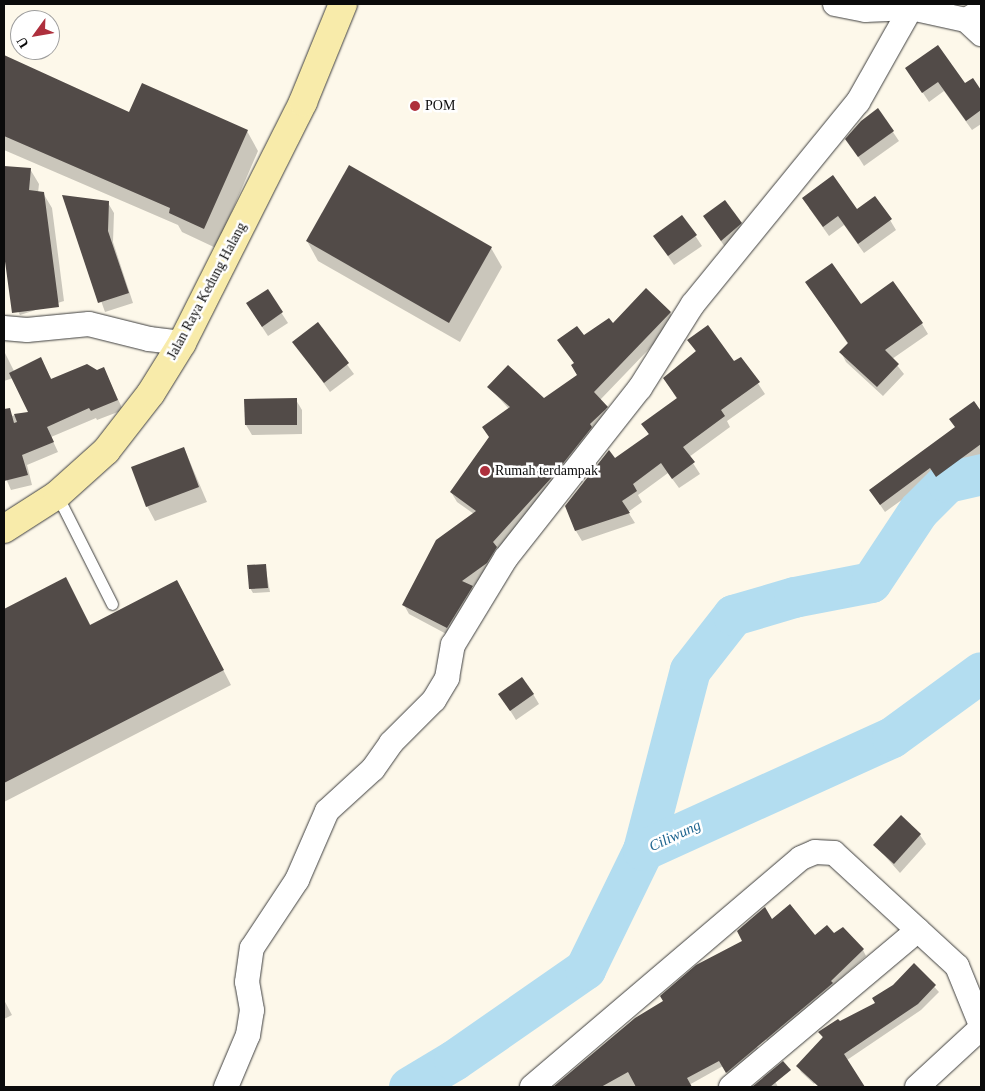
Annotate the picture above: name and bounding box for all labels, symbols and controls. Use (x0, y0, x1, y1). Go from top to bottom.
north arrow (10, 10, 60, 60)
text: U (14, 34, 32, 51)
place label: POM (425, 98, 455, 114)
marker: POM (409, 100, 421, 112)
street label: Jalan Raya Kedung Halang (164, 220, 250, 362)
place label: Rumah terdampak (495, 463, 598, 479)
marker: Rumah terdampak (479, 465, 491, 477)
water label: Ciliwung (646, 816, 704, 856)

